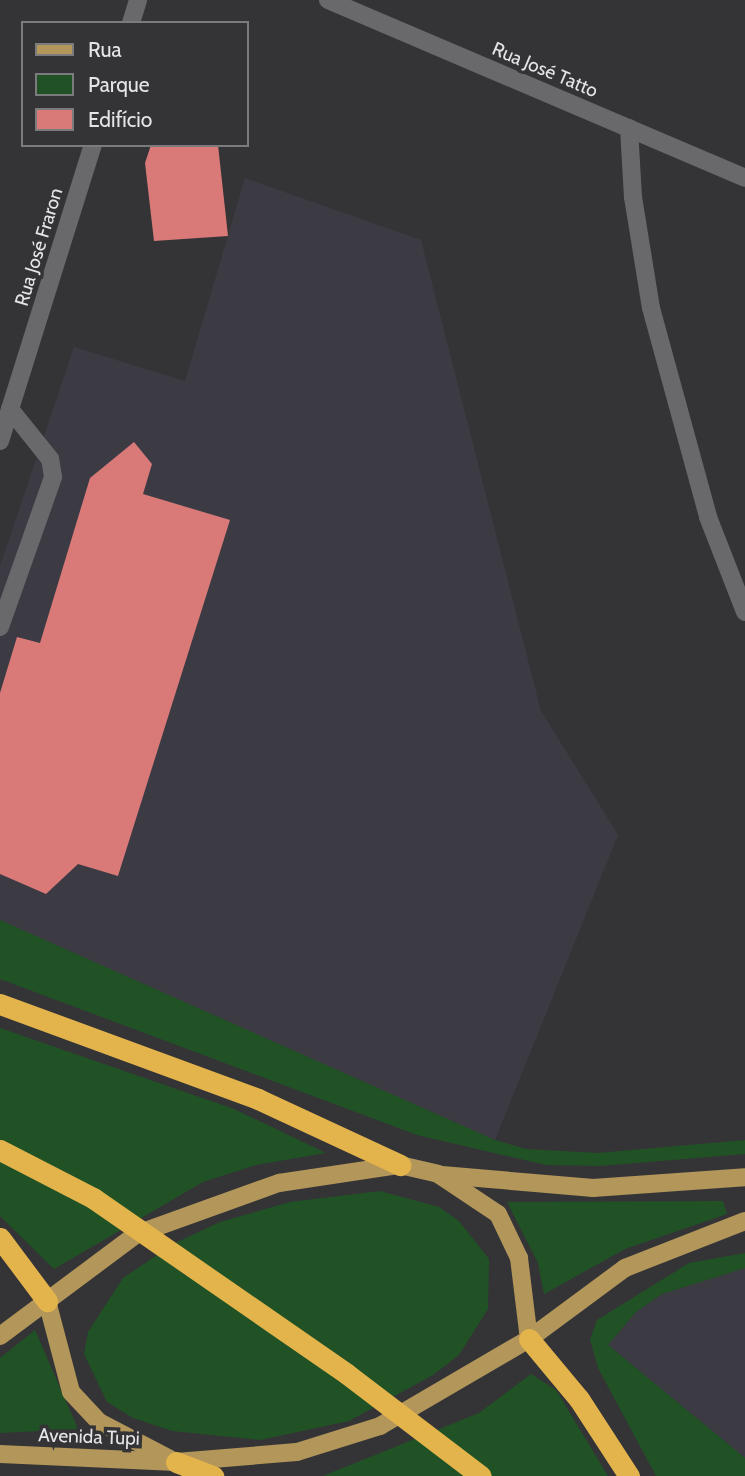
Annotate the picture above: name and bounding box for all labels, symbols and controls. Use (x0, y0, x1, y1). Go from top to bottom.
legend (21, 21, 248, 147)
text: Rua (88, 37, 122, 62)
street label: Rua José Tatto (489, 38, 601, 102)
text: Parque (88, 72, 150, 97)
text: Edifício (88, 107, 152, 132)
street label: Rua José Fraron (10, 185, 68, 309)
street label: Avenida Tupi (38, 1424, 140, 1450)

